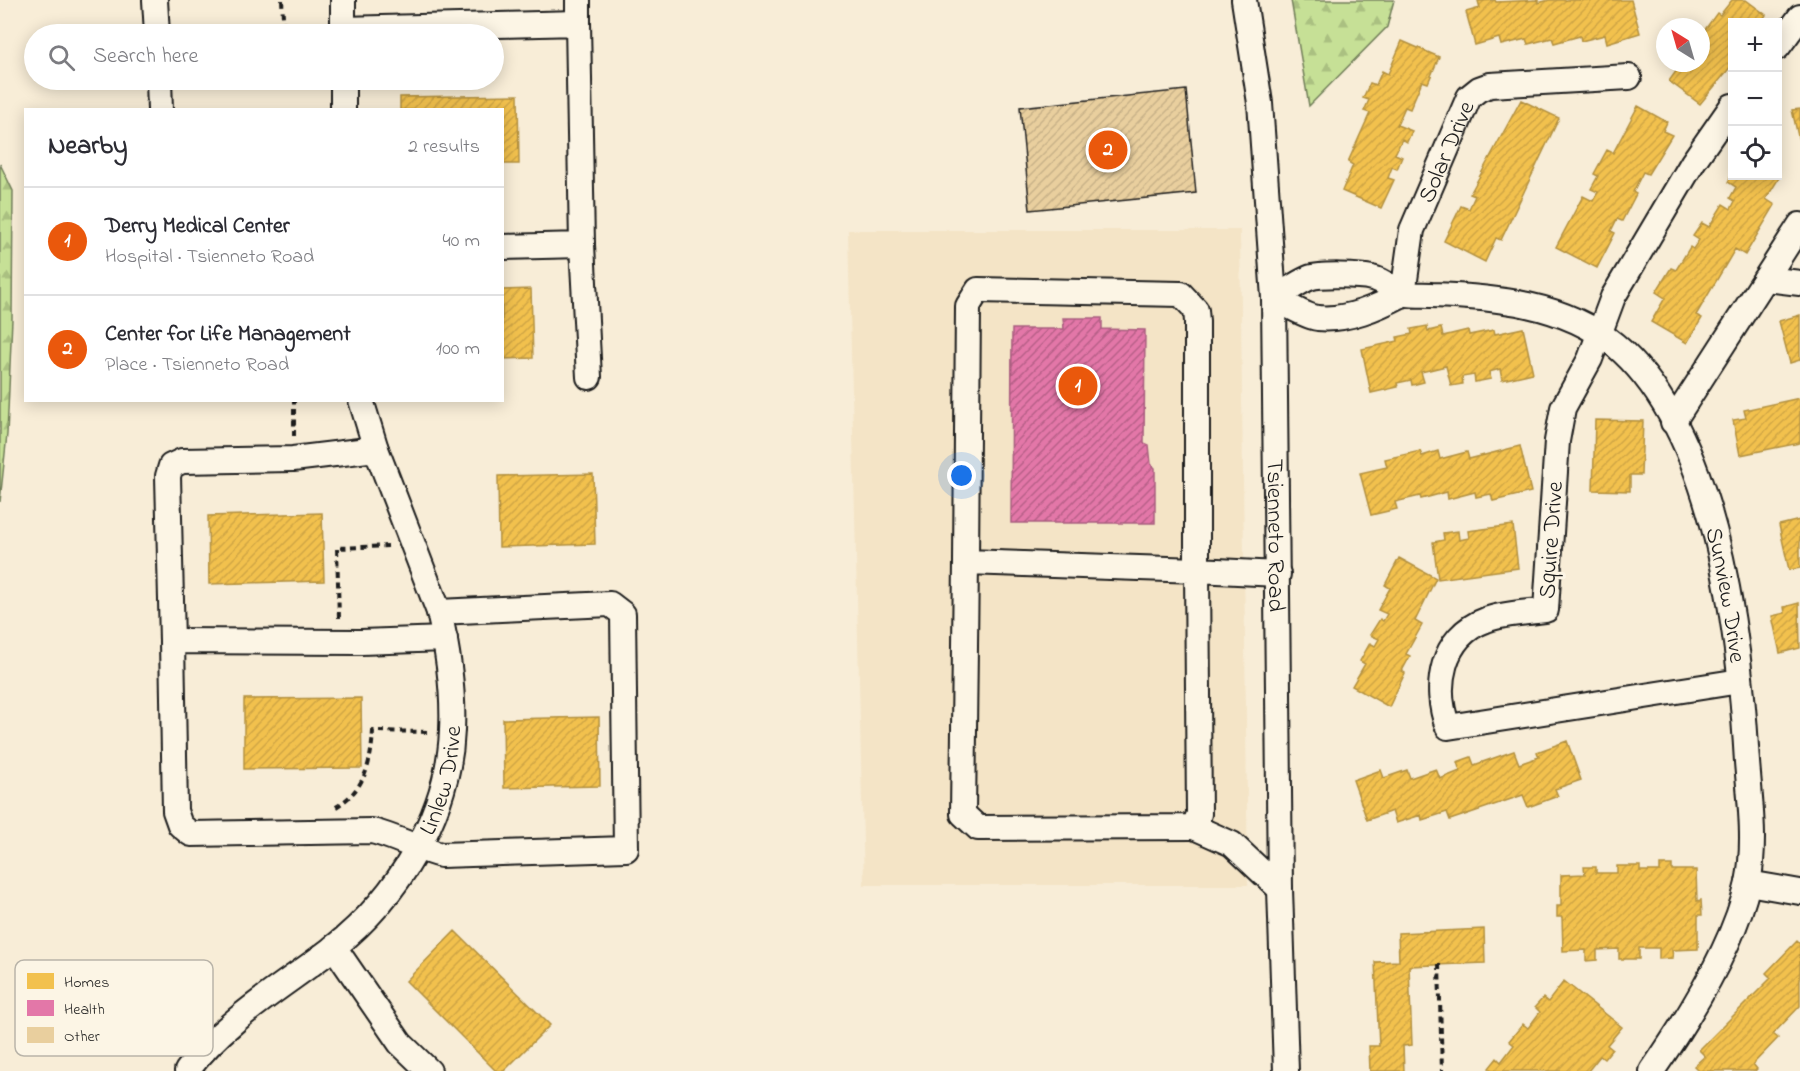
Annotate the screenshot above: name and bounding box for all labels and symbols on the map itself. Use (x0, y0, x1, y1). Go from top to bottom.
north arrow (1656, 18, 1710, 72)
street label: Solar Drive (1411, 96, 1485, 209)
pin: 2 (1088, 128, 1128, 172)
pin: 1 (1058, 364, 1098, 408)
street label: Tsienneto Road (1256, 459, 1292, 613)
your location (947, 461, 976, 490)
street label: Squire Drive (1531, 480, 1574, 600)
street label: Sunview Drive (1694, 524, 1753, 665)
street label: Linlew Drive (412, 725, 472, 842)
legend (15, 960, 213, 1056)
text: Homes (64, 971, 109, 995)
text: Health (64, 998, 105, 1022)
text: Other (64, 1025, 100, 1049)

